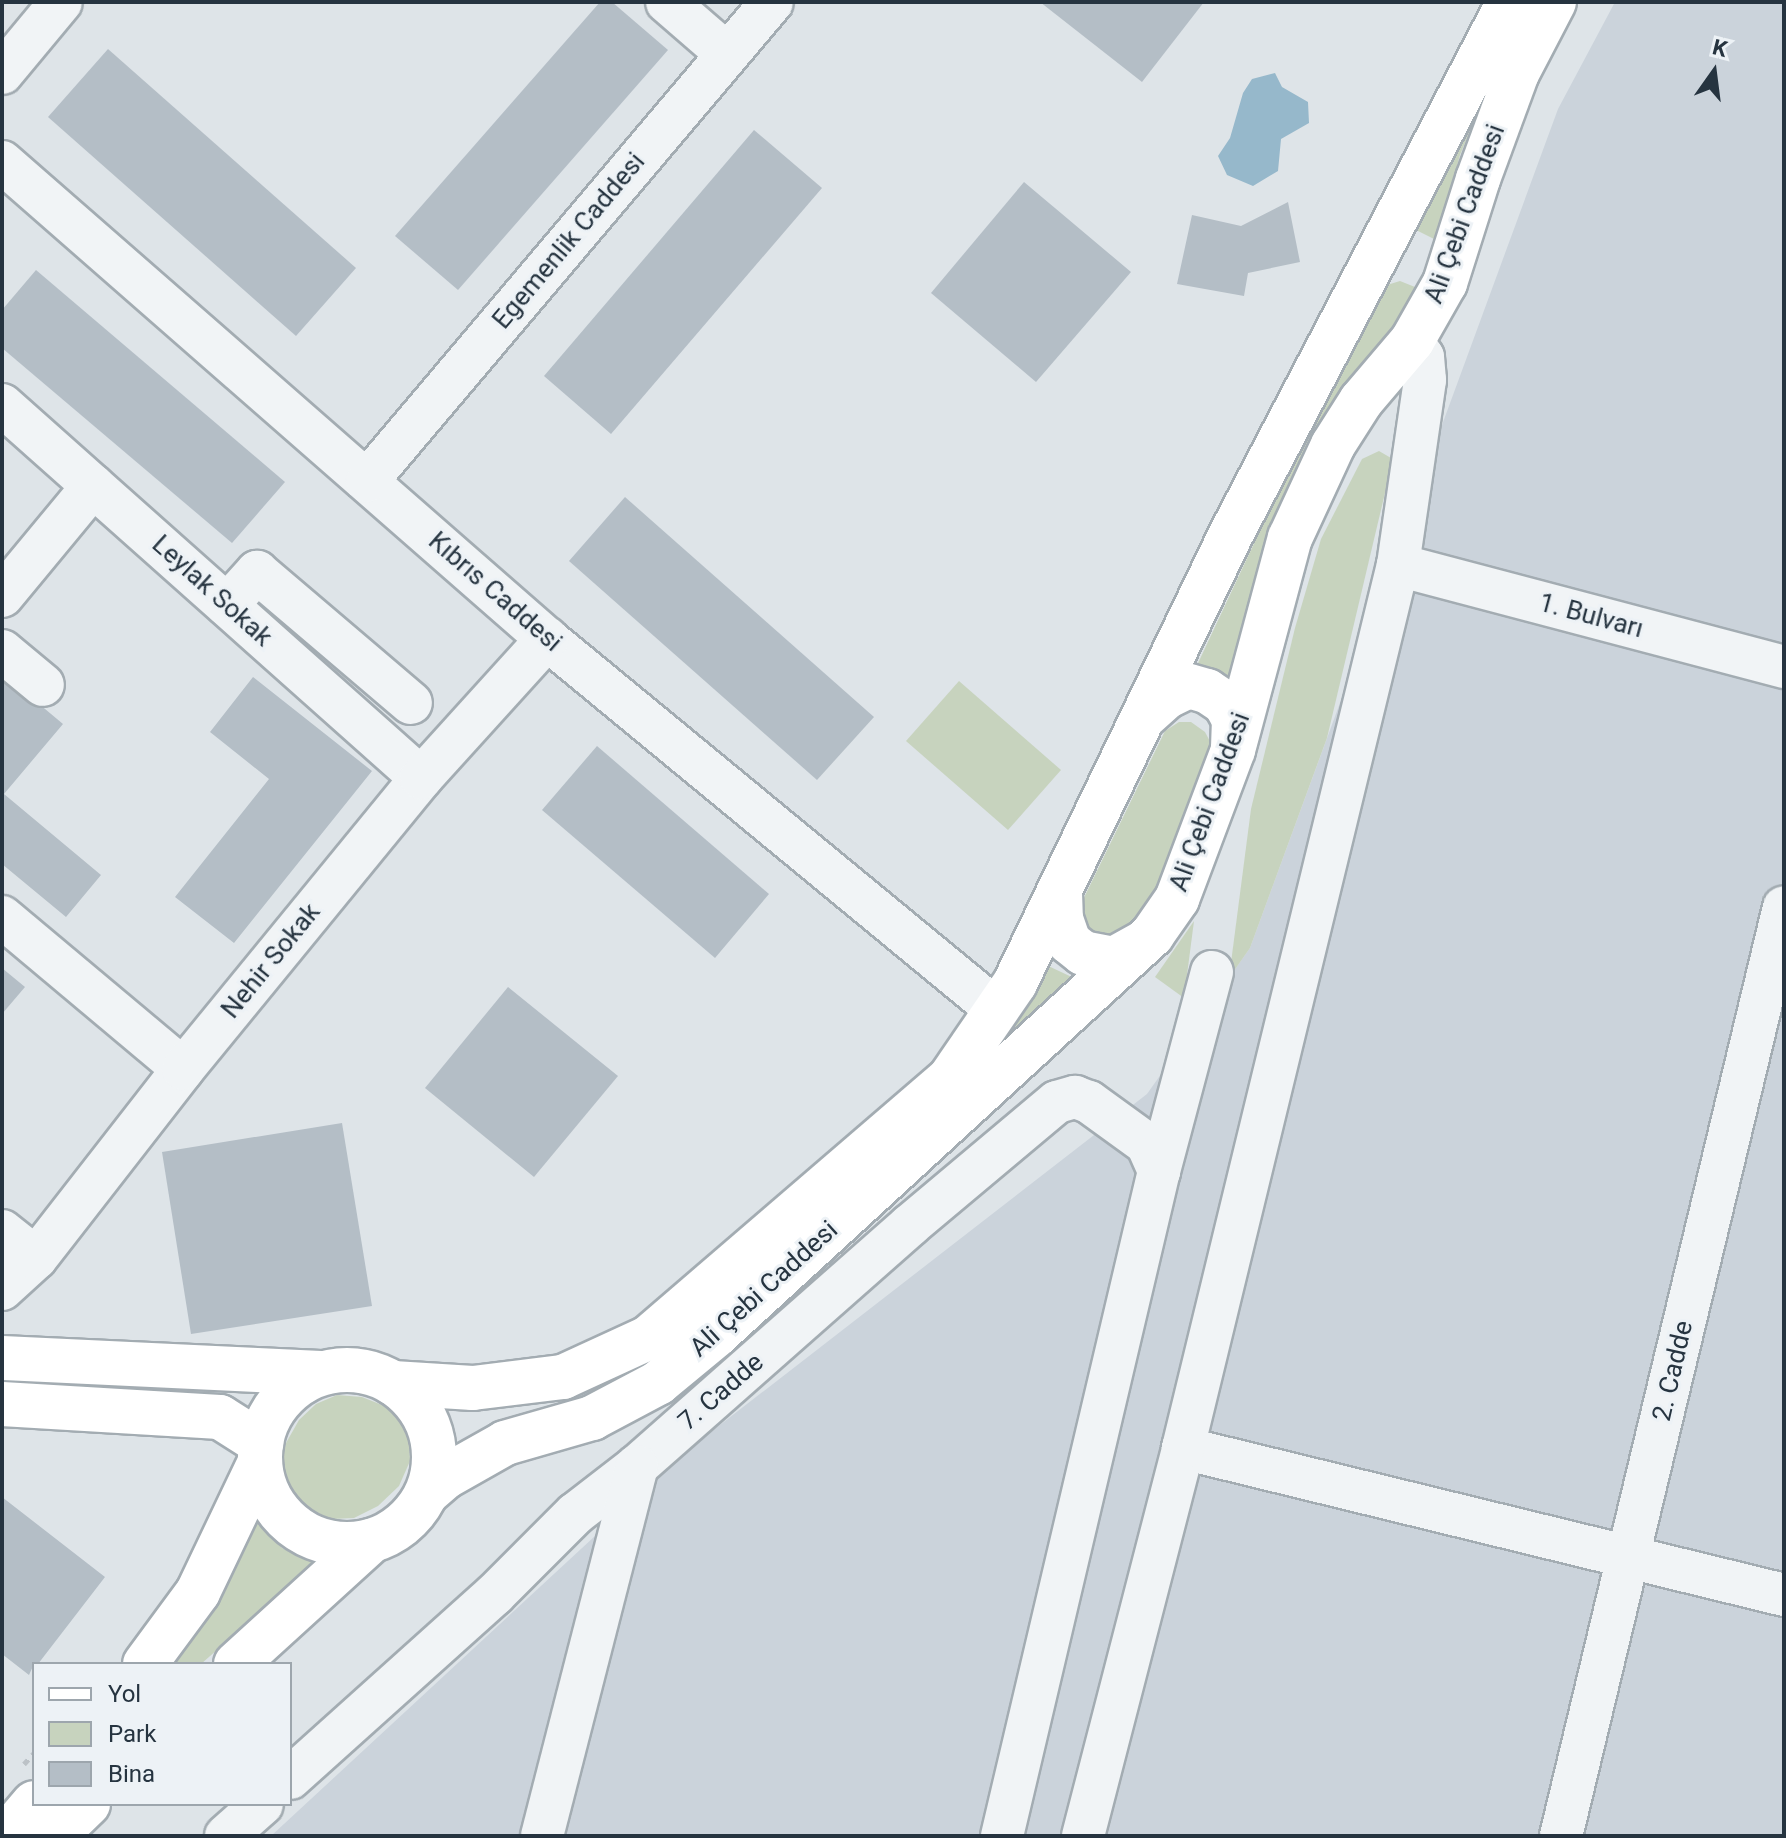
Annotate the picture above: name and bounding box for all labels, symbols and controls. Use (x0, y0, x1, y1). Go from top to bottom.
north arrow (1674, 32, 1754, 112)
text: K (1710, 34, 1730, 62)
street label: Ali Çebi Caddesi (1418, 120, 1512, 308)
street label: Egemenlik Caddesi (486, 147, 652, 335)
street label: Kıbrıs Caddesi (422, 526, 568, 658)
street label: Leylak Sokak (146, 529, 278, 653)
street label: 1. Bulvarı (1535, 587, 1647, 645)
street label: Ali Çebi Caddesi (1163, 708, 1257, 896)
street label: Nehir Sokak (215, 897, 327, 1025)
street label: Ali Çebi Caddesi (684, 1214, 844, 1364)
street label: 2. Cadde (1646, 1318, 1700, 1424)
street label: 7. Cadde (672, 1347, 770, 1437)
legend (32, 1662, 292, 1806)
text: Yol (108, 1680, 141, 1708)
text: Park (108, 1720, 156, 1748)
text: Bina (108, 1760, 155, 1788)

